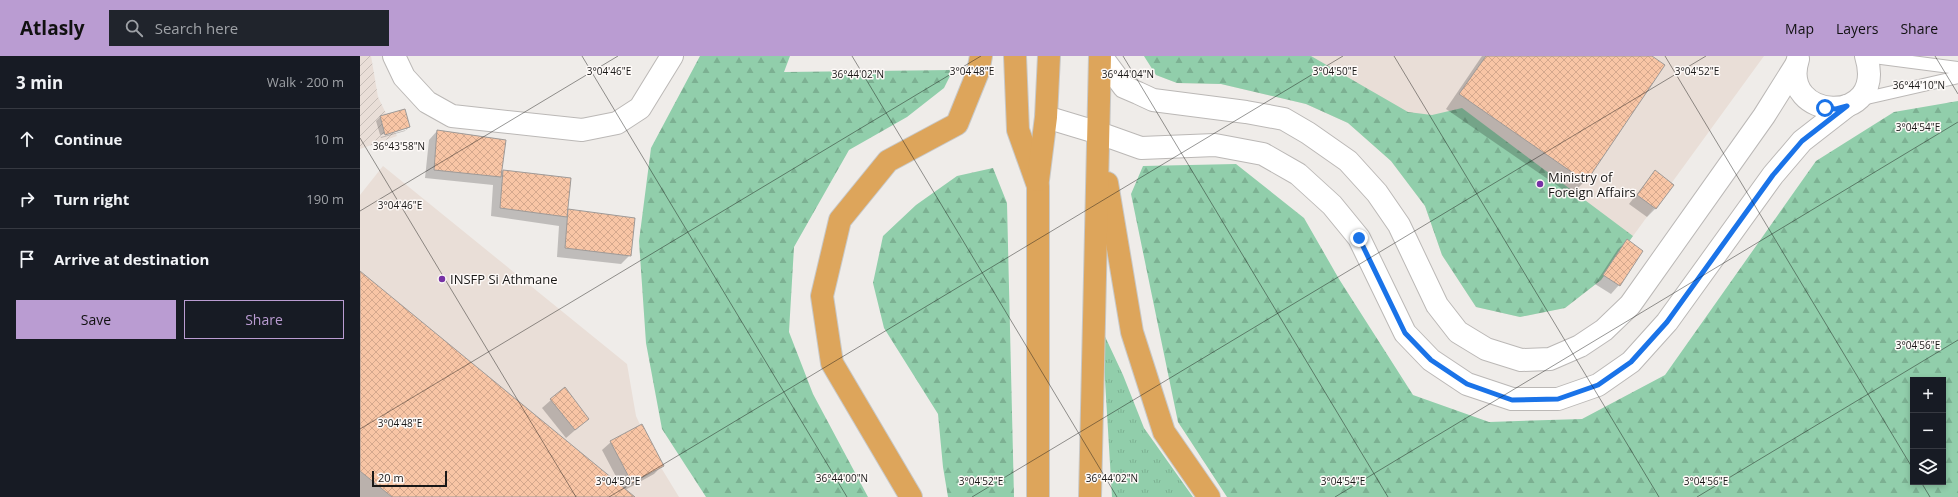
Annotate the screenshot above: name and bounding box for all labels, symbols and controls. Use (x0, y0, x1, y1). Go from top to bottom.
search box (109, 10, 389, 46)
text: Atlasly (20, 15, 85, 41)
icon: search (123, 17, 145, 39)
text: Search here (155, 18, 238, 38)
text: Map (1785, 19, 1814, 38)
text: Layers (1836, 19, 1878, 38)
text: Share (1900, 19, 1938, 38)
text: 3°04'46"E (587, 64, 631, 78)
text: 3°04'48"E (950, 64, 994, 78)
text: 3°04'50"E (1313, 64, 1357, 78)
text: 3°04'52"E (1675, 64, 1719, 78)
text: 36°44'02"N (832, 67, 884, 81)
text: 36°44'04"N (1102, 67, 1154, 81)
text: 3 min (16, 71, 63, 94)
text: Walk · 200 m (267, 73, 344, 91)
text: 36°44'10"N (1893, 78, 1945, 92)
route start (1816, 99, 1834, 117)
text: 3°04'54"E (1896, 120, 1940, 134)
icon: ahead (16, 128, 38, 150)
text: Continue (54, 129, 122, 149)
text: 10 m (314, 130, 344, 148)
text: 36°43'58"N (373, 139, 425, 153)
place label: Ministry of Foreign Affairs (1548, 168, 1636, 201)
marker: Ministry of Foreign Affairs (1535, 179, 1545, 189)
icon: right (16, 188, 38, 210)
text: Turn right (54, 189, 129, 209)
text: 190 m (306, 190, 344, 208)
text: 3°04'46"E (378, 198, 422, 212)
route end (1350, 229, 1368, 247)
icon: arrive (16, 248, 38, 270)
text: Arrive at destination (54, 249, 209, 269)
place label: INSFP Si Athmane (450, 270, 558, 288)
marker: INSFP Si Athmane (437, 274, 447, 284)
button: Save (16, 300, 176, 339)
button: Share (184, 300, 344, 339)
text: 3°04'56"E (1896, 338, 1940, 352)
map controls (1910, 377, 1946, 485)
button: + (1910, 377, 1946, 413)
button: − (1910, 413, 1946, 449)
text: 3°04'48"E (378, 416, 422, 430)
button: layers (1910, 449, 1946, 485)
scale bar (372, 469, 447, 488)
text: 20 m (378, 470, 404, 485)
text: 36°44'00"N (816, 471, 868, 485)
text: 36°44'02"N (1086, 471, 1138, 485)
text: 3°04'50"E (596, 474, 640, 488)
text: 3°04'52"E (959, 474, 1003, 488)
text: 3°04'54"E (1321, 474, 1365, 488)
text: 3°04'56"E (1684, 474, 1728, 488)

